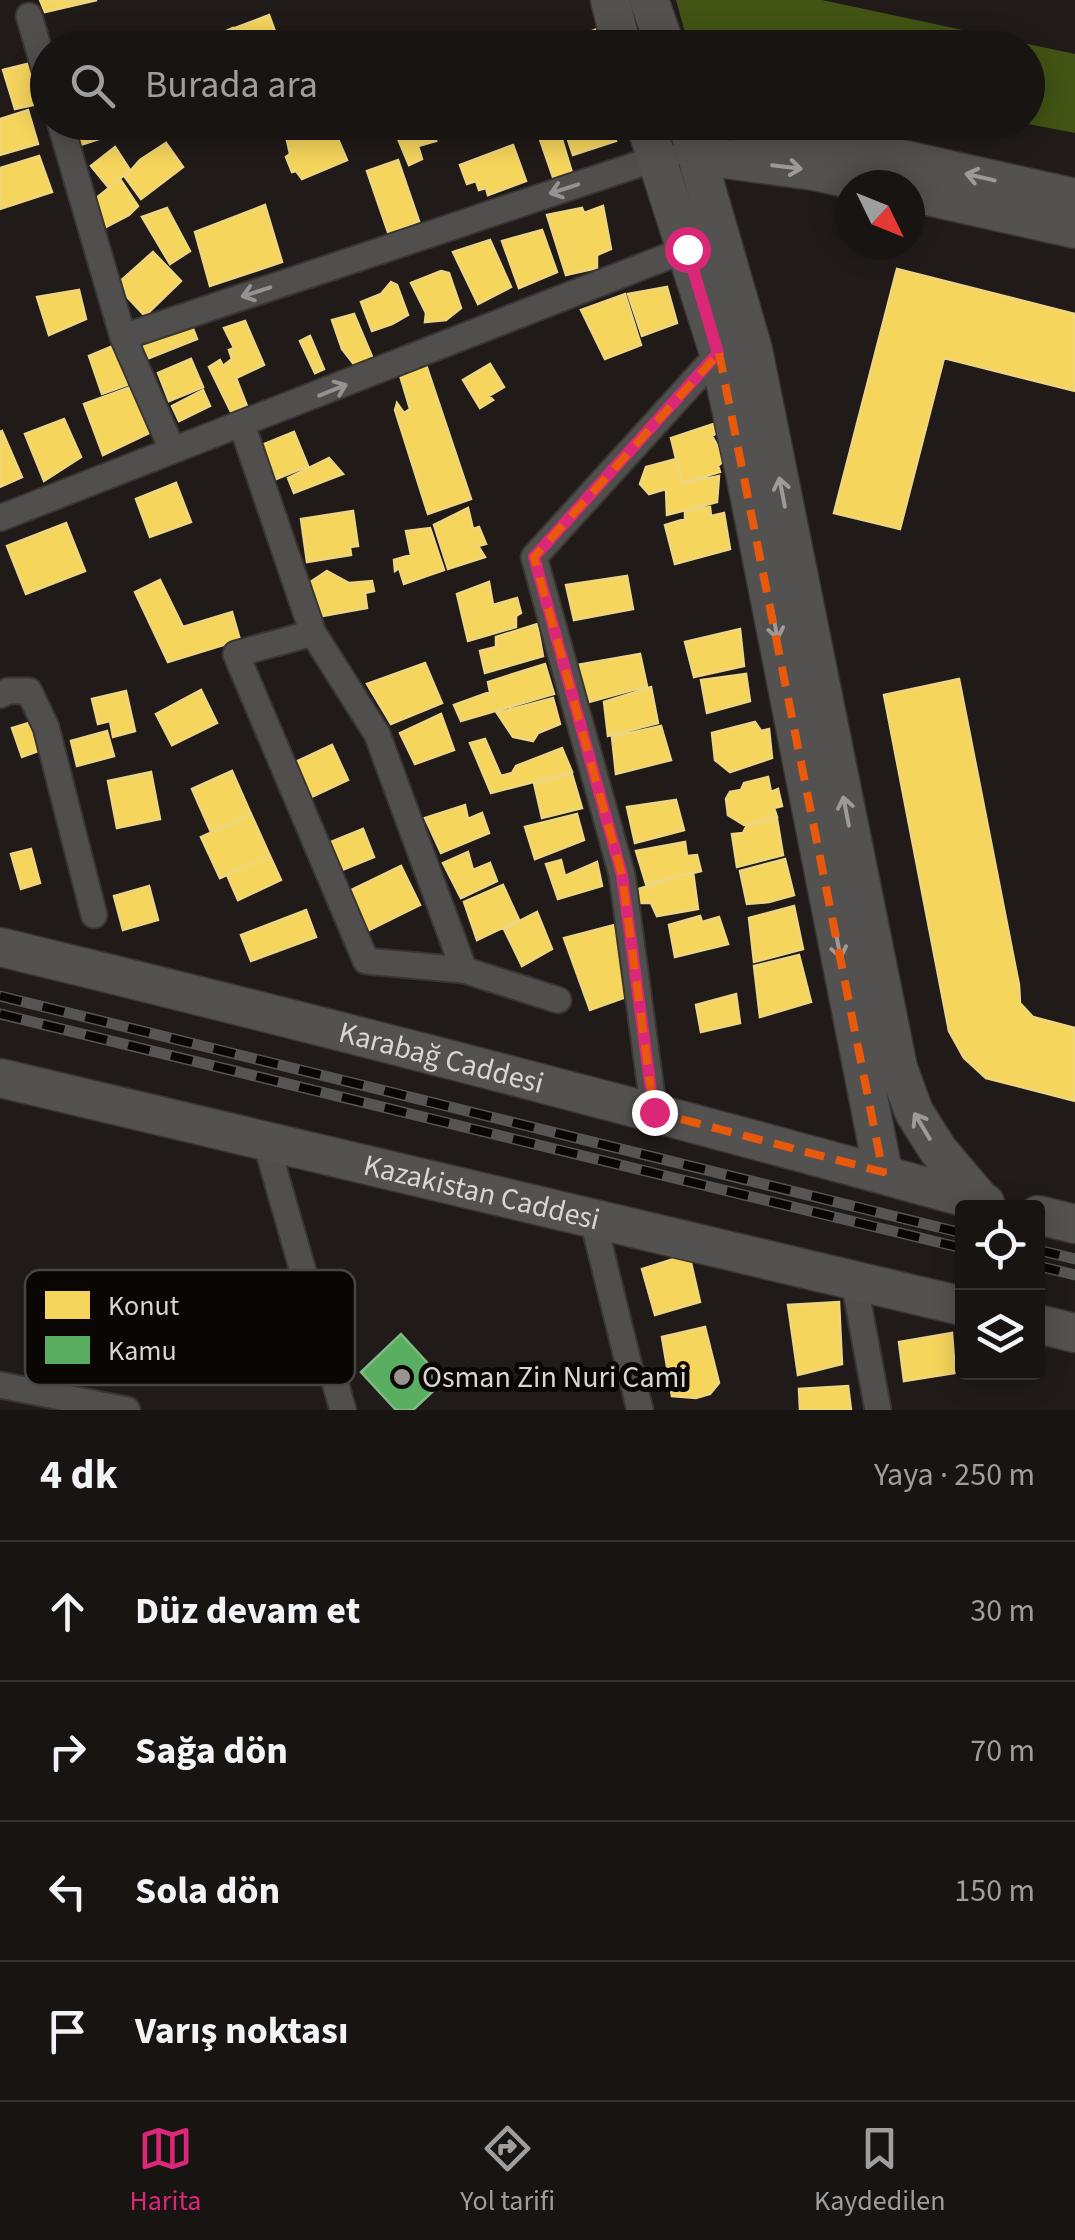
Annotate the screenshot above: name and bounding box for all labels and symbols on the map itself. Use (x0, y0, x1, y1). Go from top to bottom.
one-way arrow (771, 158, 803, 177)
one-way arrow (965, 167, 997, 185)
north arrow (835, 170, 925, 260)
one-way arrow (549, 182, 581, 200)
route start (665, 227, 711, 273)
one-way arrow (241, 285, 273, 303)
one-way arrow (317, 379, 347, 397)
one-way arrow (771, 477, 790, 509)
one-way arrow (767, 609, 786, 641)
one-way arrow (836, 796, 855, 828)
one-way arrow (830, 927, 849, 959)
street label: Karabağ Caddesi (334, 1011, 548, 1105)
route end (632, 1090, 678, 1136)
one-way arrow (912, 1112, 932, 1140)
street label: Kazakistan Caddesi (359, 1144, 604, 1241)
legend (25, 1270, 355, 1385)
text: Konut (108, 1286, 180, 1326)
text: Kamu (108, 1331, 177, 1371)
place label: Osman Zin Nuri Cami (422, 1356, 687, 1399)
marker: Osman Zin Nuri Cami (391, 1366, 413, 1388)

